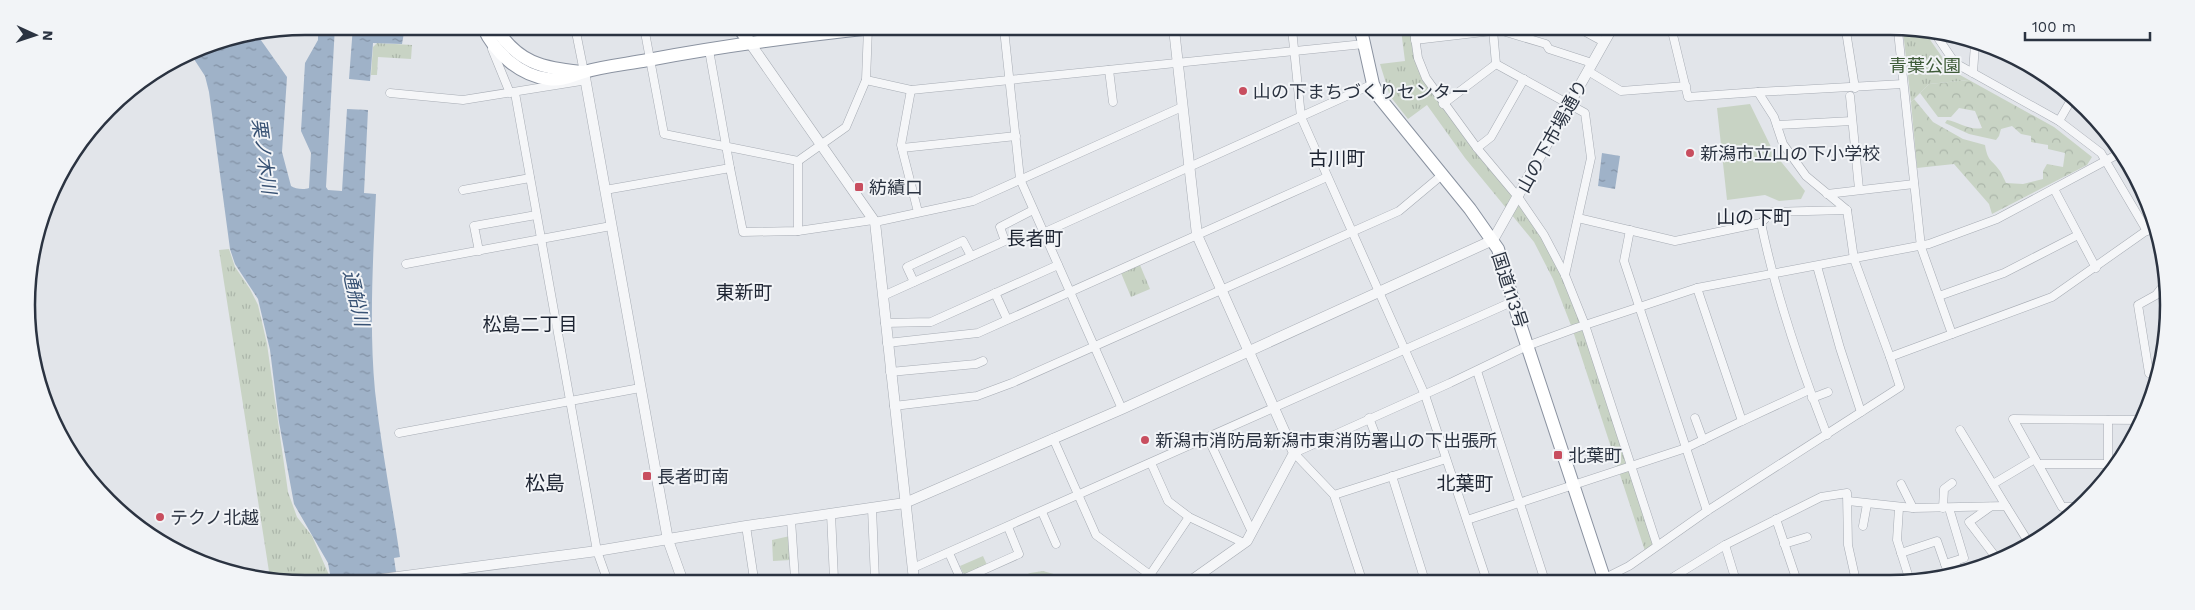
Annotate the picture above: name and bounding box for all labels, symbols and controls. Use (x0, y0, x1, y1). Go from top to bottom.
north arrow (10, 10, 60, 60)
scale bar (2025, 10, 2150, 42)
text: 100 m (2032, 18, 2076, 36)
text: N (40, 30, 56, 41)
park label: 青葉公園 (1889, 55, 1961, 76)
street label: 山の下市場通り (1512, 76, 1592, 196)
place label: 山の下まちづくりセンター (1253, 81, 1469, 102)
marker: 山の下まちづくりセンター (1237, 85, 1249, 97)
water label: 栗ノ木川 (247, 117, 281, 197)
place label: 新潟市立山の下小学校 (1700, 143, 1880, 164)
district label: 古川町 (1308, 147, 1366, 170)
marker: 新潟市立山の下小学校 (1684, 147, 1696, 159)
place label: 紡績口 (869, 177, 923, 198)
marker: 紡績口 (853, 181, 865, 193)
district label: 山の下町 (1716, 206, 1792, 229)
district label: 長者町 (1006, 227, 1064, 250)
street label: 国道113号 (1488, 249, 1532, 331)
water label: 通船川 (338, 268, 374, 330)
district label: 東新町 (715, 281, 773, 304)
district label: 松島二丁目 (482, 313, 578, 336)
place label: 新潟市消防局新潟市東消防署山の下出張所 (1155, 430, 1497, 451)
marker: 新潟市消防局新潟市東消防署山の下出張所 (1139, 434, 1151, 446)
place label: 北葉町 (1568, 445, 1622, 466)
marker: 北葉町 (1552, 449, 1564, 461)
place label: 長者町南 (657, 466, 729, 487)
marker: 長者町南 (641, 470, 653, 482)
district label: 松島 (525, 471, 565, 495)
district label: 北葉町 (1436, 472, 1494, 495)
place label: テクノ北越 (170, 507, 259, 528)
marker: テクノ北越 (154, 511, 166, 523)

